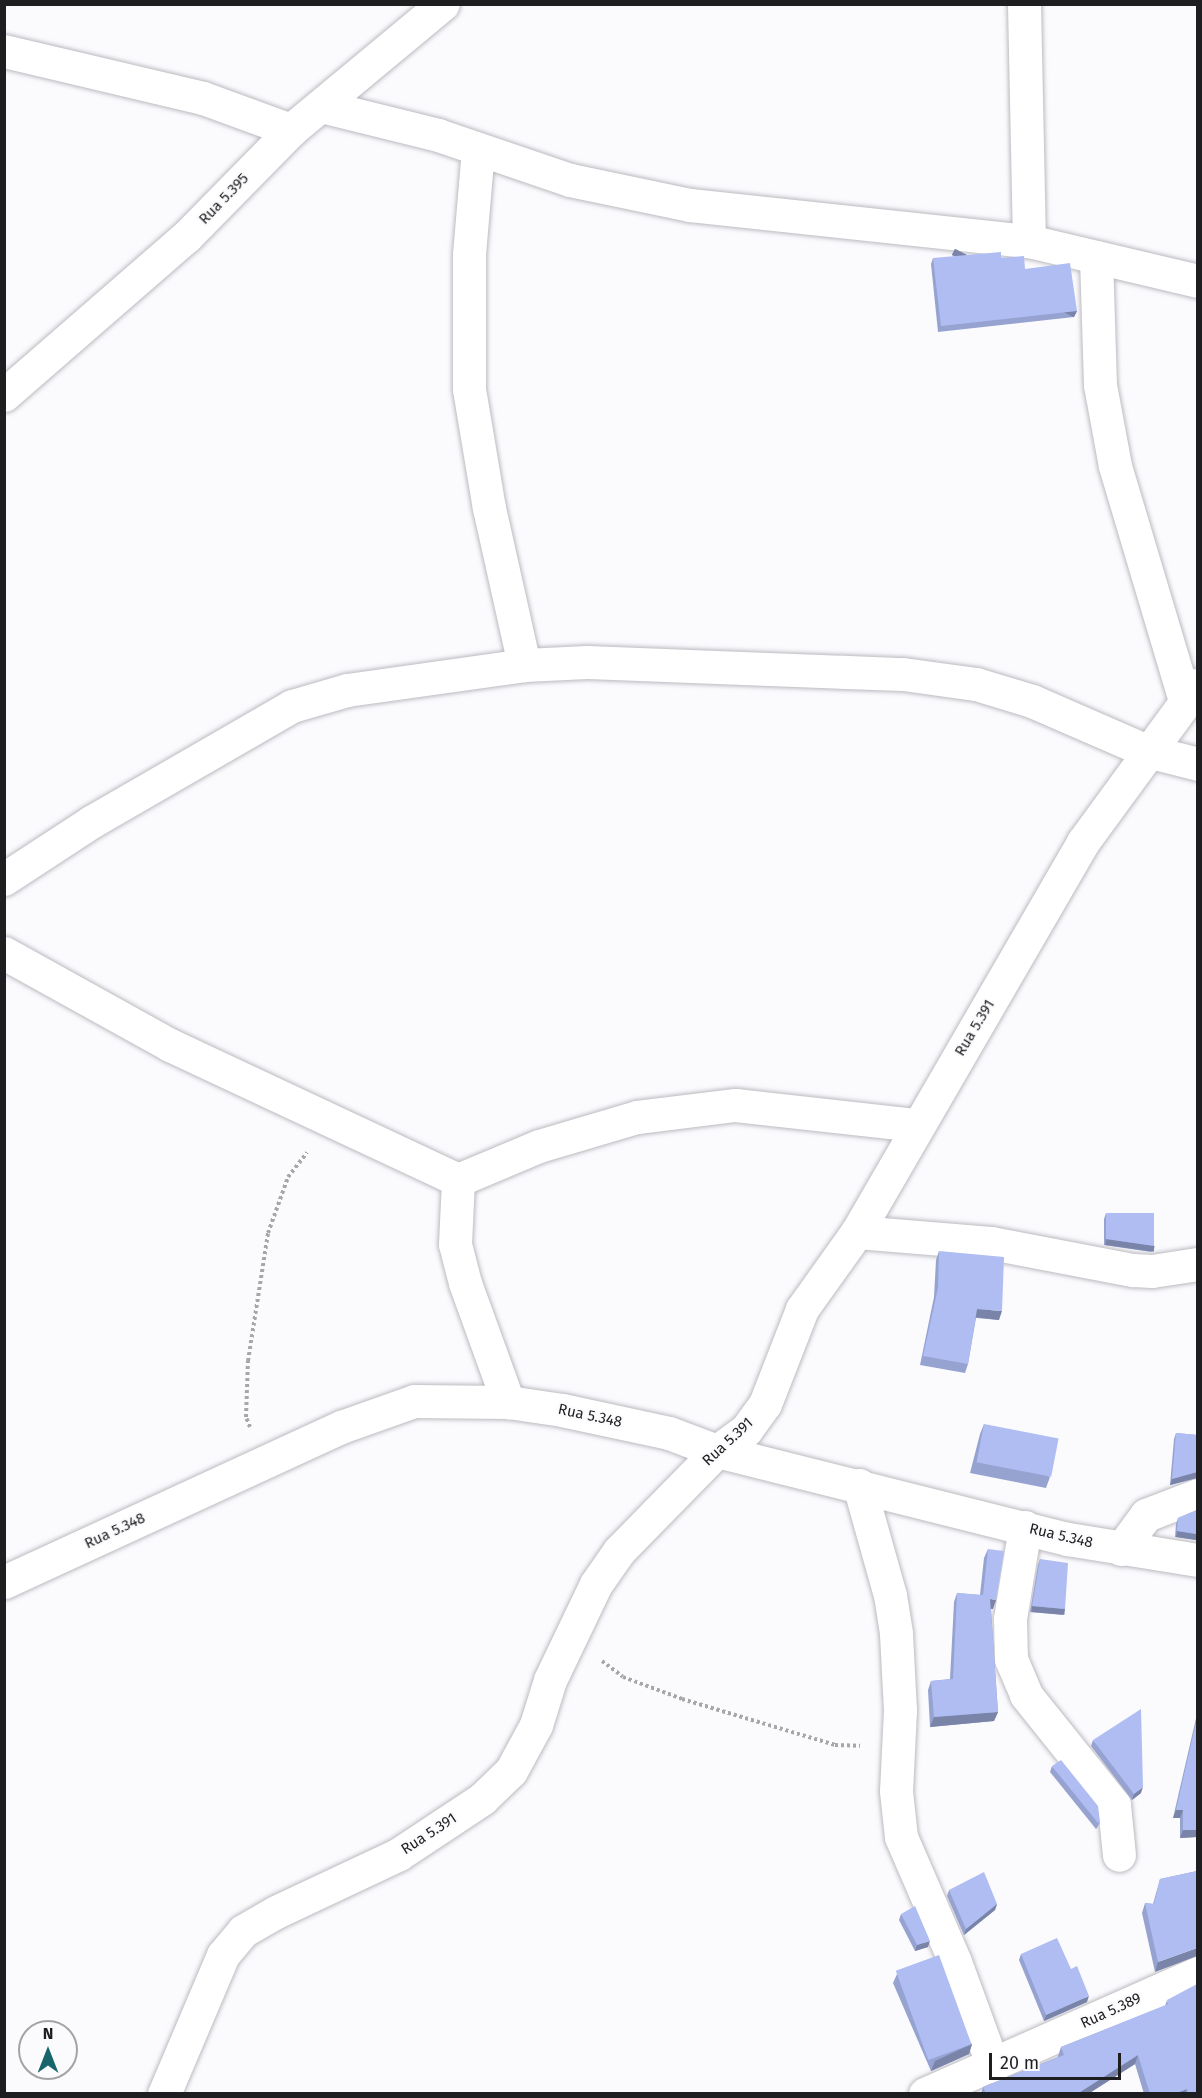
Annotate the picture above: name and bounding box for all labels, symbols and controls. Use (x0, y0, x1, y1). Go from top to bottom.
street label: Rua 5.395 (195, 170, 253, 228)
street label: Rua 5.391 (951, 997, 999, 1059)
street label: Rua 5.348 (556, 1400, 624, 1432)
street label: Rua 5.391 (699, 1414, 757, 1470)
street label: Rua 5.348 (82, 1509, 148, 1553)
street label: Rua 5.348 (1027, 1520, 1095, 1552)
street label: Rua 5.391 (398, 1809, 460, 1859)
street label: Rua 5.389 (1078, 1989, 1144, 2033)
north arrow (18, 2020, 78, 2080)
text: N (43, 2024, 53, 2043)
scale bar (992, 2041, 1124, 2079)
text: 20 m (1000, 2052, 1039, 2074)

